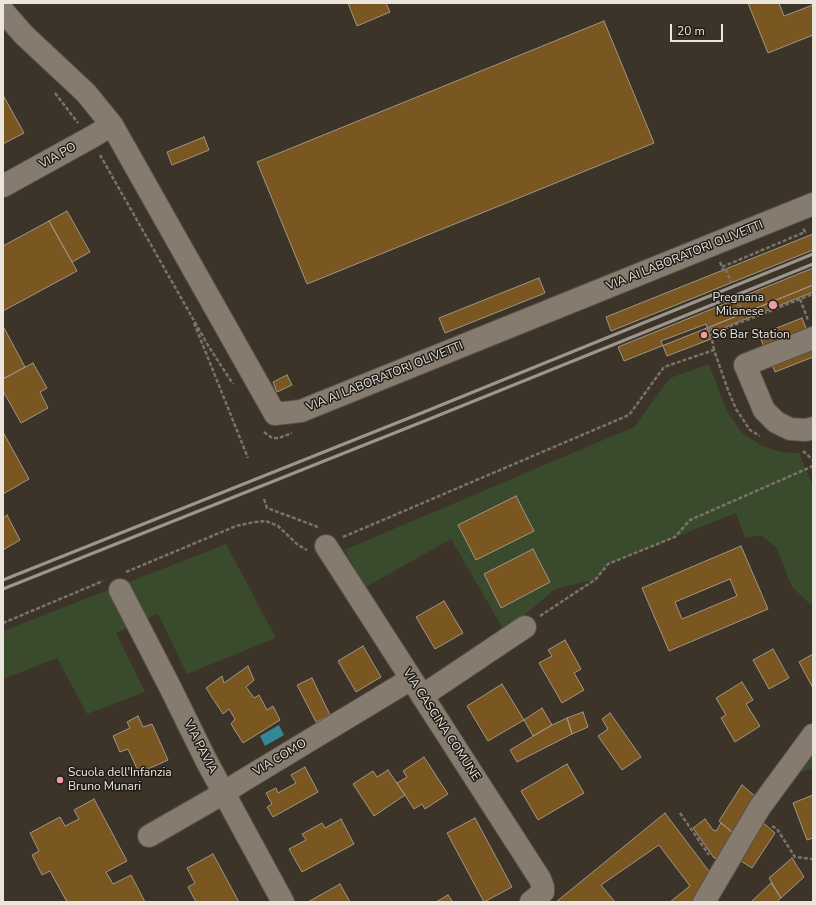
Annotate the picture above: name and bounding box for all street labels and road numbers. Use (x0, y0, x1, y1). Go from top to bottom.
street label: VIA PO (37, 140, 79, 172)
street label: VIA AI LABORATORI OLIVETTI (605, 218, 765, 294)
street label: VIA AI LABORATORI OLIVETTI (305, 339, 465, 415)
street label: VIA CASCINA COMUNE (399, 666, 483, 784)
street label: VIA PAVIA (180, 718, 220, 776)
street label: VIA COMO (251, 736, 309, 780)

